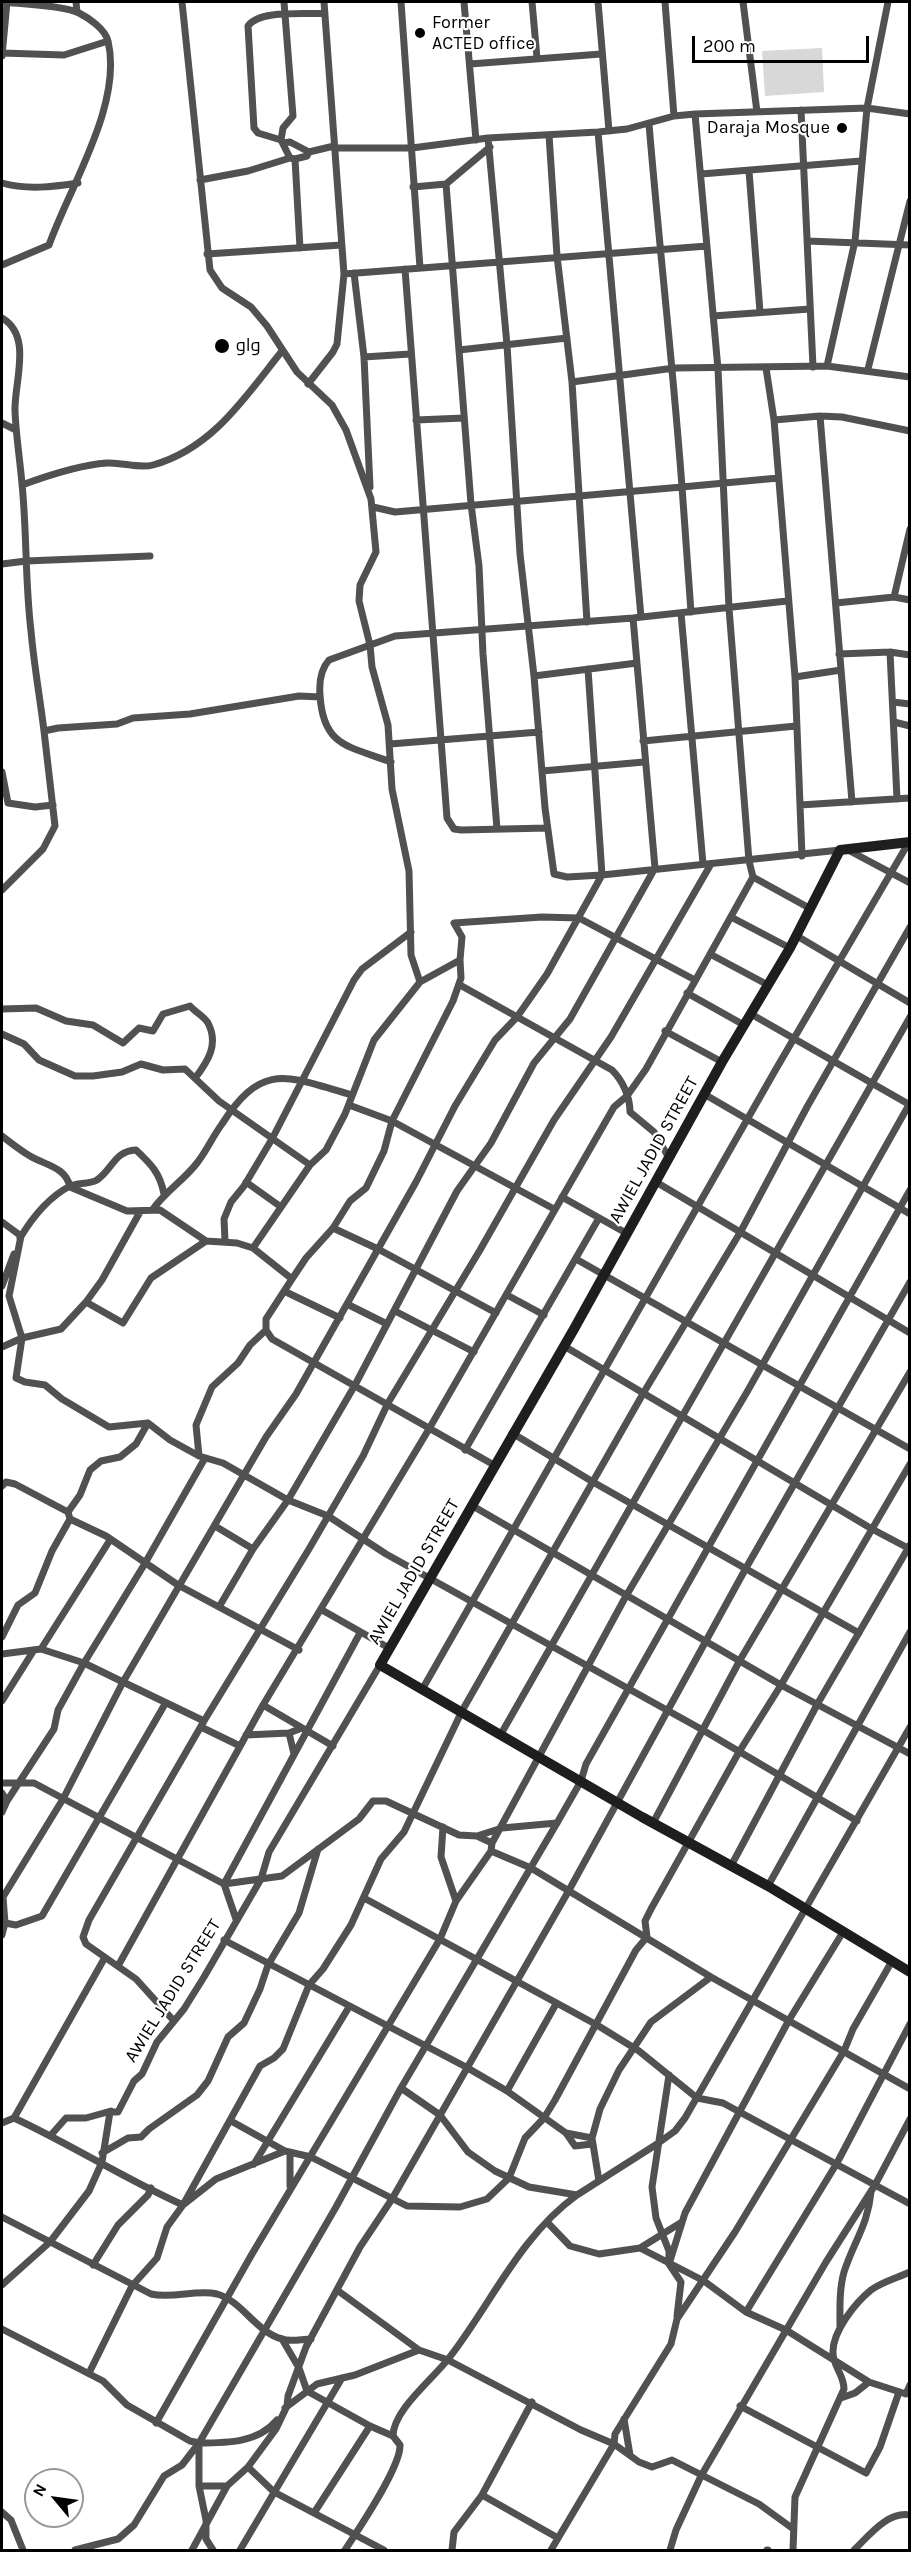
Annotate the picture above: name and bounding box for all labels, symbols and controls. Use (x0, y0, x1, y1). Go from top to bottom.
place label: Former ACTED office (432, 12, 535, 54)
scale bar (695, 24, 872, 62)
marker: Former ACTED office (413, 26, 427, 40)
text: 200 m (703, 35, 756, 57)
place label: Daraja Mosque (707, 117, 830, 139)
marker: Daraja Mosque (835, 121, 849, 135)
place label: واو (236, 335, 260, 357)
marker: واو (213, 337, 231, 355)
street label: AWIEL JADID STREET (605, 1073, 703, 1227)
street label: AWIEL JADID STREET (363, 1495, 465, 1649)
street label: AWIEL JADID STREET (120, 1915, 226, 2067)
north arrow (24, 2468, 84, 2528)
text: N (28, 2480, 51, 2500)

